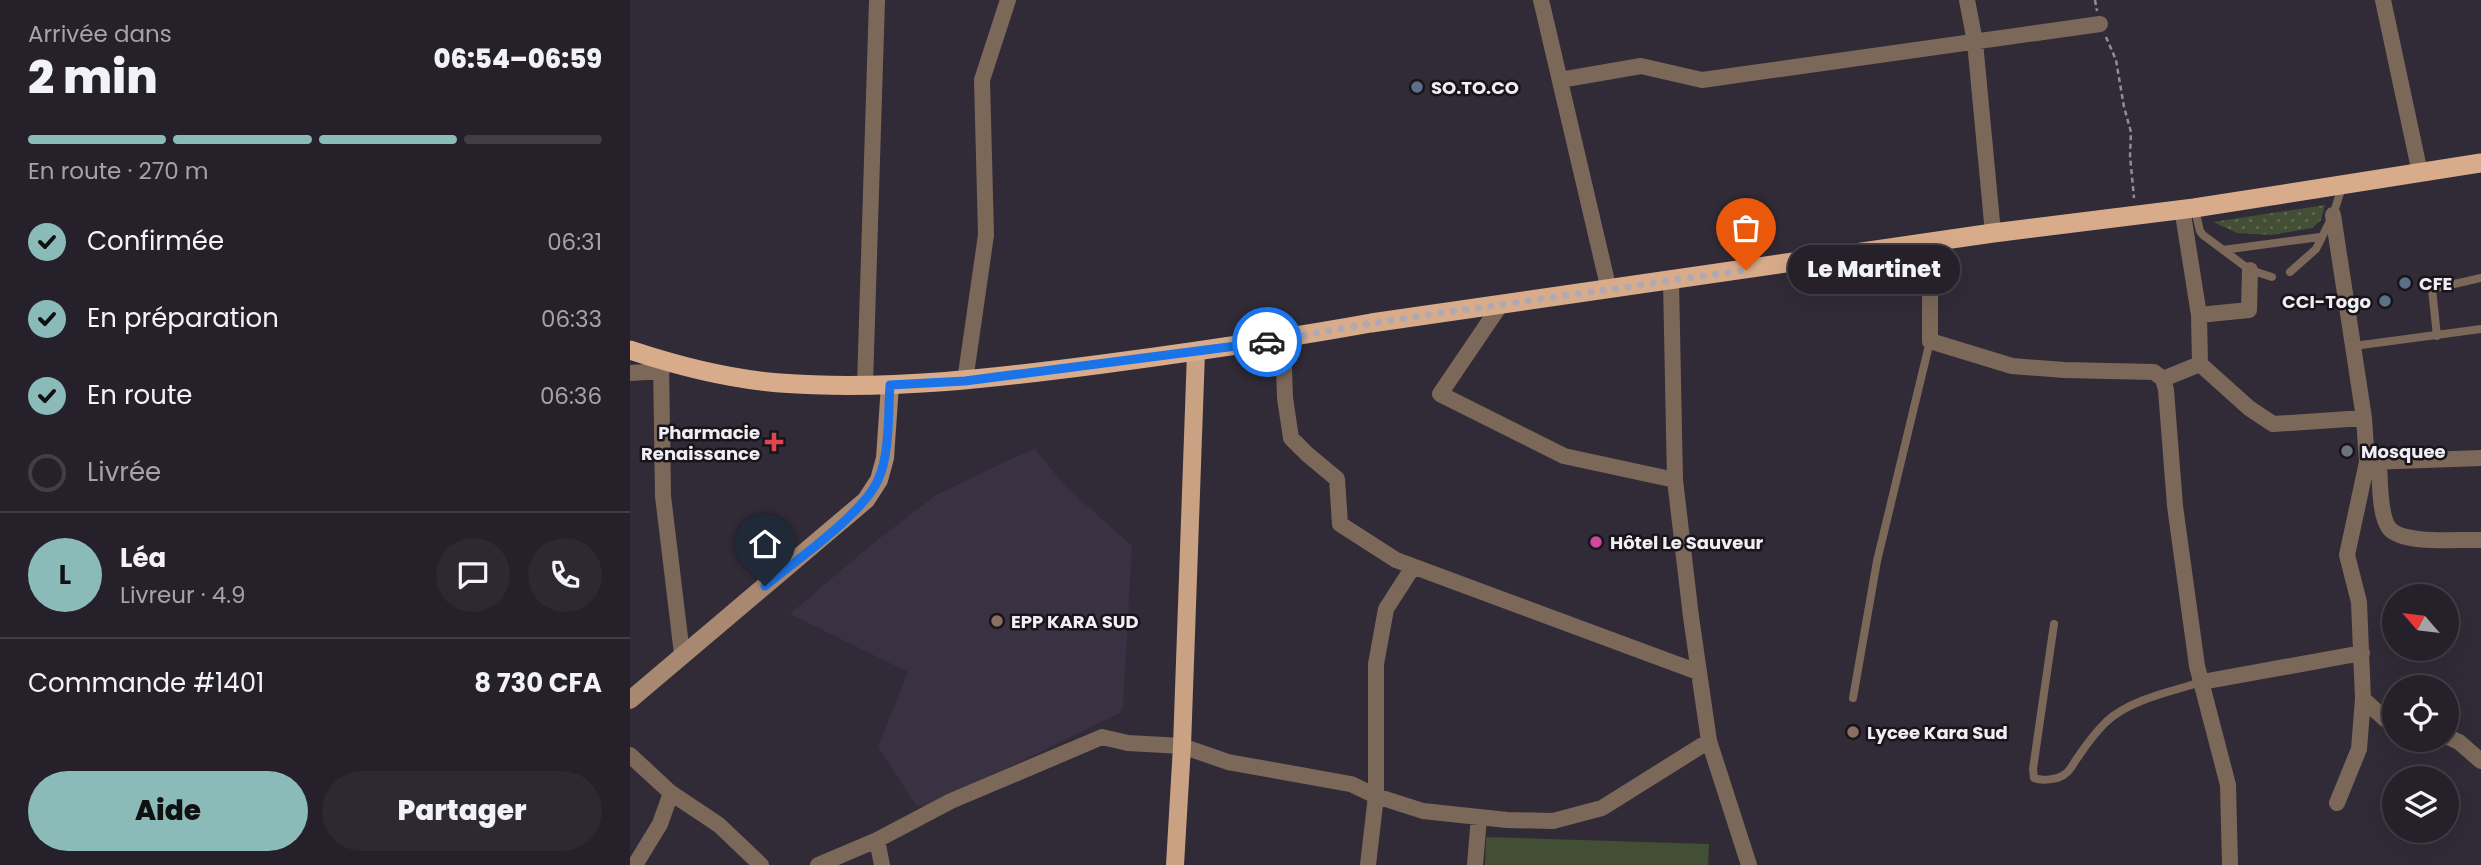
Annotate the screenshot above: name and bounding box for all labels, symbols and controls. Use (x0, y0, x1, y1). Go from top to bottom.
text: Arrivée dans (28, 18, 172, 50)
text: 06:54–06:59 (433, 41, 602, 77)
text: 2 min (28, 45, 158, 109)
place label: SO.TO.CO (1431, 75, 1519, 100)
marker: SO.TO.CO (1409, 79, 1425, 95)
text: En route · 270 m (28, 155, 209, 187)
pin (1716, 198, 1776, 270)
icon: bag (1727, 209, 1765, 247)
icon: check (28, 223, 66, 261)
text: Confirmée (87, 223, 224, 259)
text: 06:31 (547, 226, 602, 258)
callout: Le Martinet (1788, 246, 1960, 294)
text: Le Martinet (1807, 253, 1941, 285)
place label: CFE (2419, 271, 2452, 296)
marker: CFE (2397, 275, 2413, 291)
place label: CCI-Togo (2282, 289, 2371, 314)
marker: CCI-Togo (2377, 293, 2393, 309)
icon: check (28, 300, 66, 338)
text: En préparation (87, 300, 279, 336)
text: 06:33 (541, 303, 602, 335)
courier (1232, 307, 1302, 377)
icon: car (1248, 323, 1286, 361)
icon: check (28, 377, 66, 415)
text: En route (87, 377, 192, 413)
text: 06:36 (540, 380, 602, 412)
place label: Pharmacie Renaissance (641, 420, 760, 466)
marker: Pharmacie Renaissance (766, 434, 782, 450)
place label: Mosquee (2361, 439, 2446, 464)
marker: Mosquee (2339, 443, 2355, 459)
text: Livrée (87, 454, 161, 490)
pin (735, 514, 795, 586)
icon: home (746, 525, 784, 563)
place label: Hôtel Le Sauveur (1610, 530, 1764, 555)
marker: Hôtel Le Sauveur (1588, 534, 1604, 550)
button: chat (436, 538, 510, 612)
button: phone (528, 538, 602, 612)
text: Léa (120, 540, 166, 576)
text: L (59, 557, 71, 593)
text: Livreur · 4.9 (120, 579, 246, 611)
north arrow (2382, 584, 2459, 662)
map controls (2382, 584, 2459, 843)
place label: EPP KARA SUD (1011, 609, 1139, 634)
marker: EPP KARA SUD (989, 613, 1005, 629)
text: Commande #1401 (28, 665, 264, 701)
text: 8 730 CFA (474, 665, 602, 701)
button: locate (2382, 675, 2459, 752)
place label: Lycee Kara Sud (1867, 720, 2008, 745)
marker: Lycee Kara Sud (1845, 724, 1861, 740)
button: layers (2382, 766, 2459, 843)
button: Aide (28, 771, 308, 851)
button: Partager (322, 771, 602, 851)

